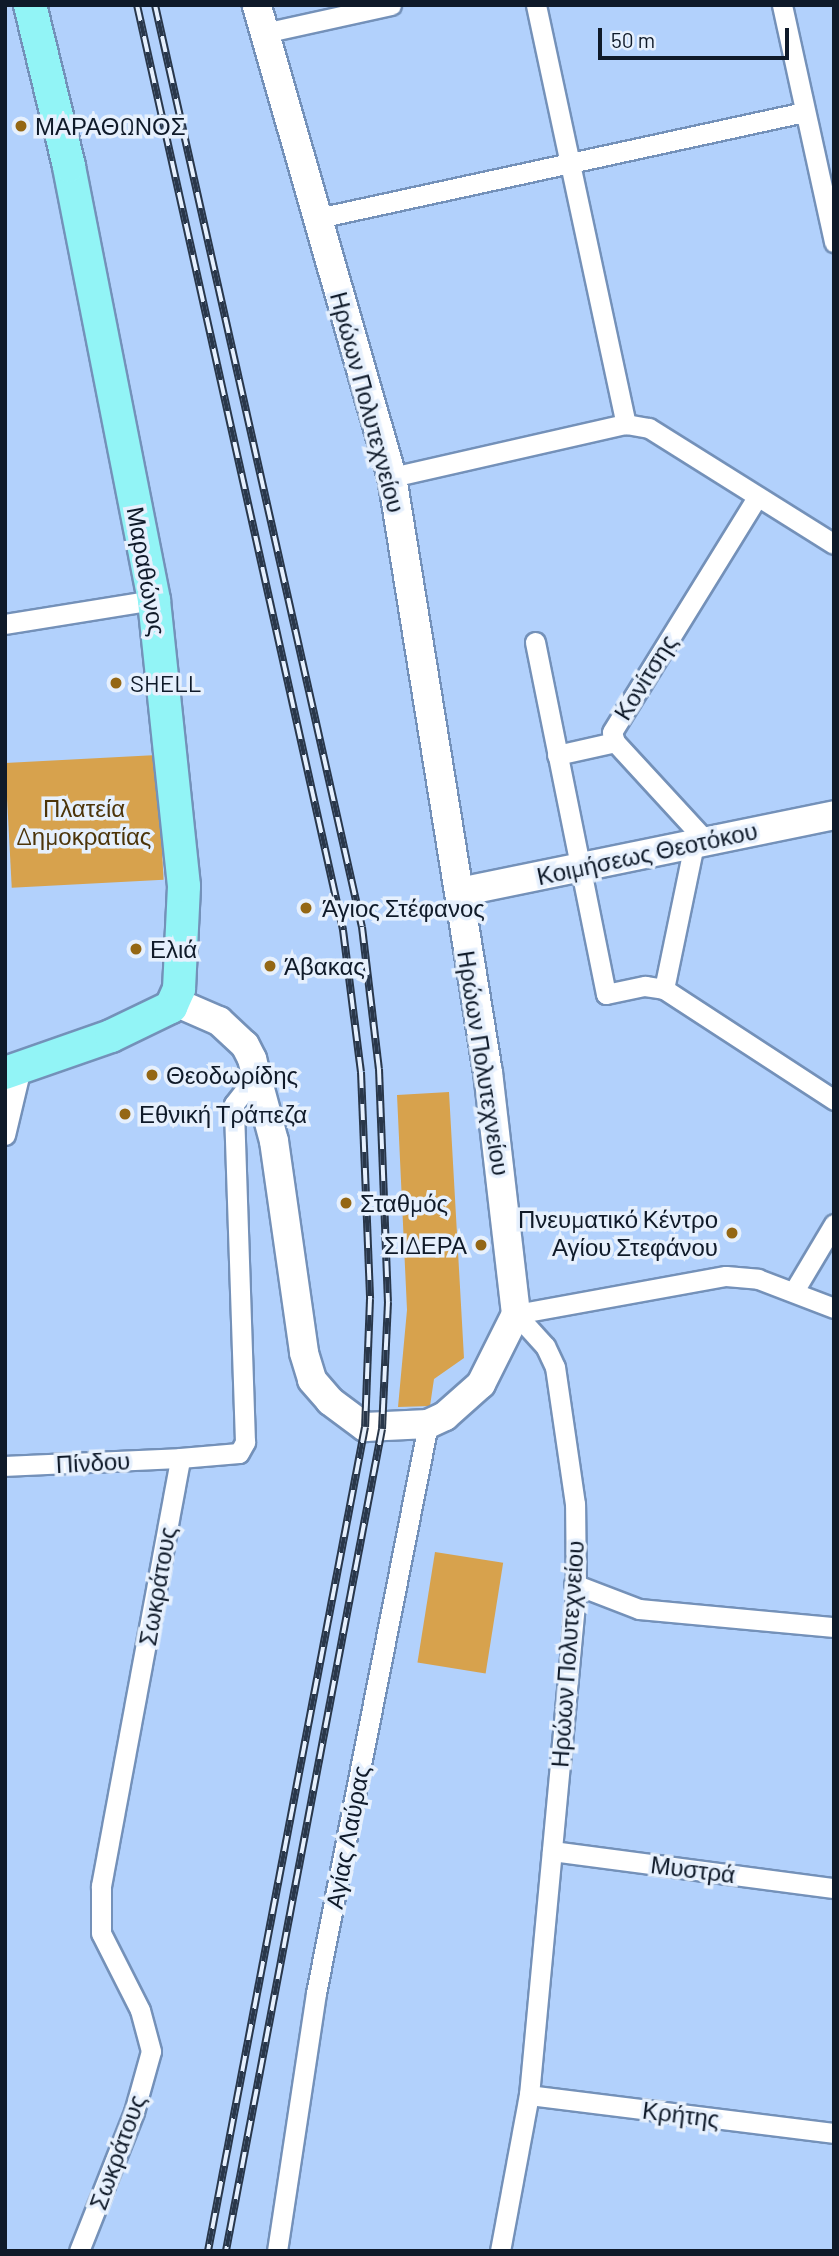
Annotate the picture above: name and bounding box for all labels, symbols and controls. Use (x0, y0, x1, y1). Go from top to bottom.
scale bar (601, 14, 792, 58)
text: 50 m (611, 27, 655, 52)
place label: ΜΑΡΑΘΩΝΟΣ (35, 112, 186, 140)
marker: ΜΑΡΑΘΩΝΟΣ (13, 118, 29, 134)
street label: Ηρώων Πολυτεχνείου (325, 288, 411, 516)
street label: Μαραθώνος (121, 504, 173, 638)
street label: Κονίτσης (608, 629, 682, 725)
place label: SHELL (130, 669, 201, 697)
marker: SHELL (108, 675, 124, 691)
park label: Πλατεία Δημοκρατίας (17, 794, 151, 850)
street label: Κοιμήσεως Θεοτόκου (534, 816, 760, 890)
place label: Άγιος Στέφανος (322, 894, 485, 922)
marker: Άγιος Στέφανος (296, 898, 316, 918)
place label: Ελιά (150, 935, 197, 963)
marker: Ελιά (128, 941, 144, 957)
street label: Ηρώων Πολυτεχνείου (452, 948, 516, 1178)
place label: Άβακας (284, 952, 365, 980)
marker: Άβακας (262, 958, 278, 974)
place label: Θεοδωρίδης (166, 1061, 298, 1089)
marker: Θεοδωρίδης (144, 1067, 160, 1083)
place label: Εθνική Τράπεζα (139, 1100, 307, 1128)
marker: Εθνική Τράπεζα (117, 1106, 133, 1122)
place label: Σταθμός (360, 1189, 448, 1217)
marker: Σταθμός (338, 1195, 354, 1211)
place label: Πνευματικό Κέντρο Αγίου Στεφάνου (518, 1205, 718, 1261)
marker: Πνευματικό Κέντρο Αγίου Στεφάνου (724, 1225, 740, 1241)
place label: ΣΙΔΕΡΑ (384, 1231, 467, 1259)
marker: ΣΙΔΕΡΑ (473, 1237, 489, 1253)
street label: Πίνδου (55, 1446, 131, 1478)
street label: Σωκράτους (132, 1524, 182, 1648)
street label: Ηρώων Πολυτεχνείου (545, 1540, 589, 1768)
street label: Αγίας Λαύρας (319, 1763, 375, 1911)
street label: Μυστρά (649, 1850, 737, 1888)
street label: Σωκράτους (83, 2091, 151, 2213)
street label: Κρήτης (641, 2095, 721, 2133)

